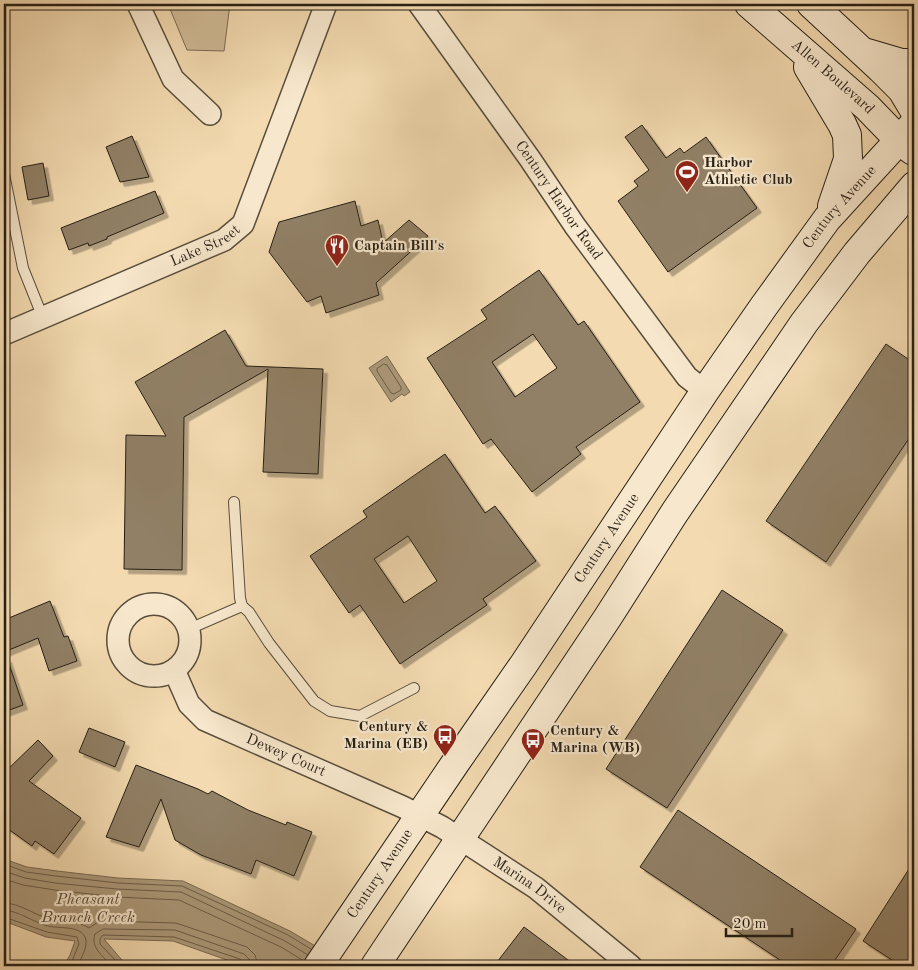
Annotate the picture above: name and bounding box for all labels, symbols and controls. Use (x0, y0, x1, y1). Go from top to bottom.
street label: Allen Boulevard (788, 37, 877, 117)
street label: Century Harbor Road (512, 138, 605, 263)
place label: Harbor Athletic Club (704, 156, 793, 188)
sports icon: Harbor Athletic Club (674, 159, 700, 193)
street label: Century Avenue (800, 163, 879, 252)
street label: Lake Street (168, 222, 243, 269)
restaurant icon: Captain Bill's (324, 233, 350, 267)
place label: Captain Bill's (354, 239, 444, 254)
street label: Century Avenue (572, 491, 642, 586)
place label: Century & Marina (EB) (344, 720, 428, 752)
bus stop icon: Century & Marina (EB) (432, 723, 458, 757)
place label: Century & Marina (WB) (550, 724, 640, 756)
bus stop icon: Century & Marina (WB) (520, 727, 546, 761)
street label: Dewey Court (244, 731, 328, 780)
street label: Century Avenue (345, 827, 416, 921)
street label: Marina Drive (490, 855, 569, 917)
water label: Pheasant Branch Creek (40, 892, 135, 926)
scale bar (726, 905, 792, 937)
text: 20 m (733, 917, 767, 932)

